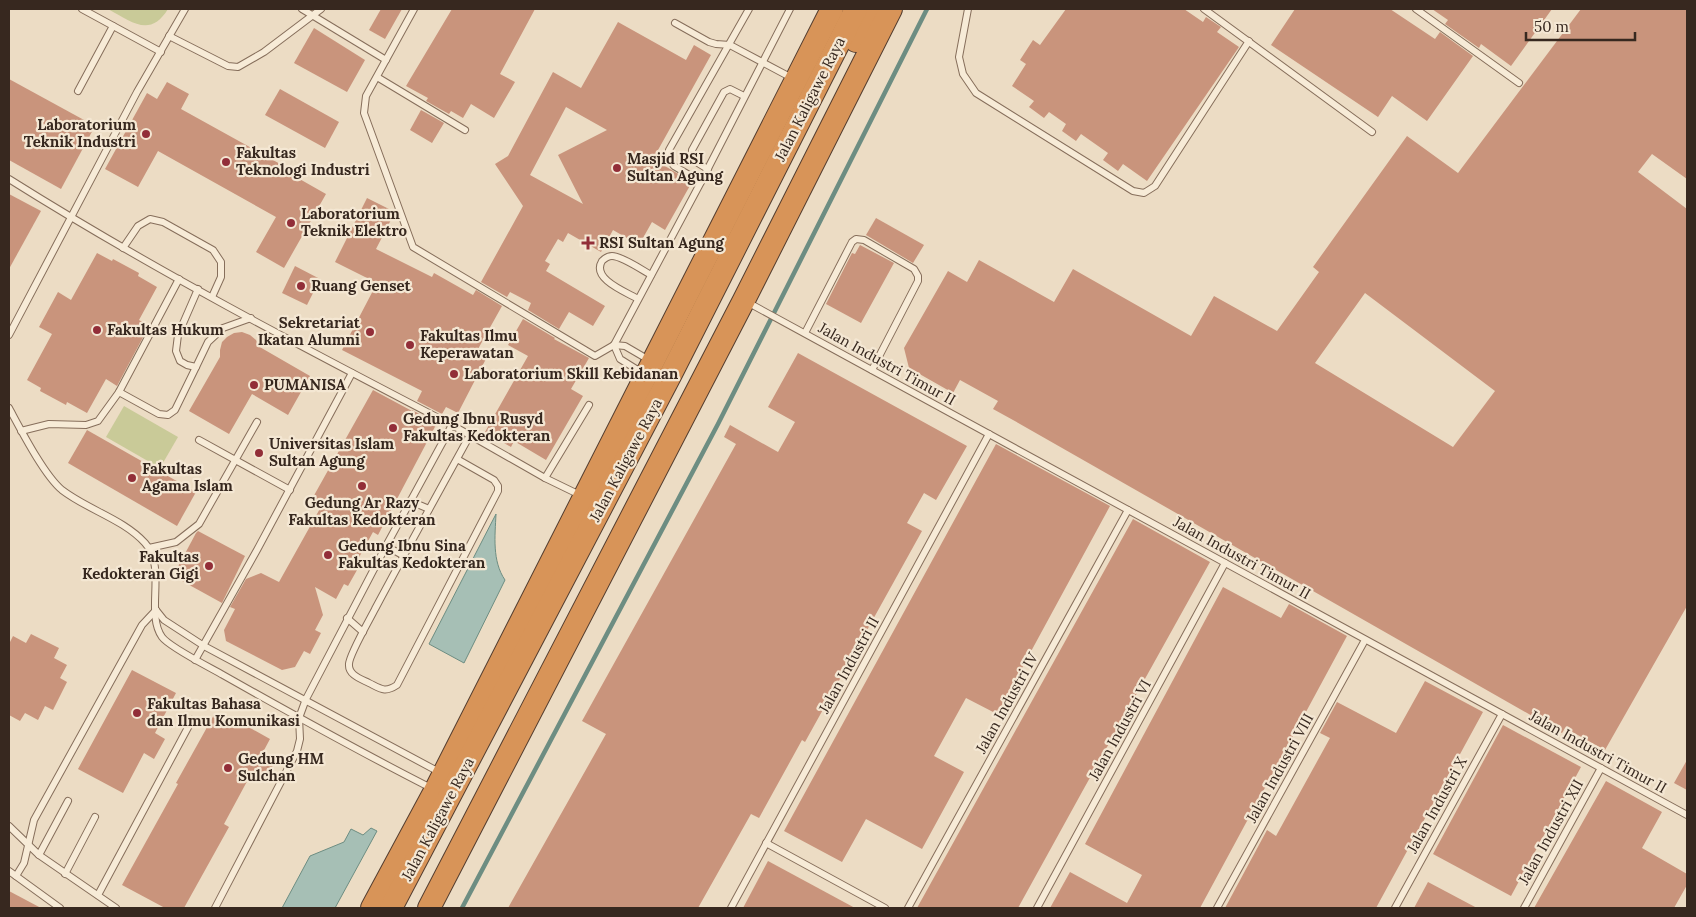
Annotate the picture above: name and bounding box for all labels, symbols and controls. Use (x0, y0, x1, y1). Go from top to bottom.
scale bar (1526, 10, 1635, 42)
text: 50 m (1534, 17, 1569, 36)
street label: Jalan Kaligawe Raya (770, 33, 849, 165)
place label: Laboratorium Teknik Industri (24, 115, 136, 151)
marker: Laboratorium Teknik Industri (140, 128, 152, 140)
place label: Fakultas Teknologi Industri (236, 143, 370, 179)
place label: Masjid RSI Sultan Agung (627, 149, 723, 185)
marker: Fakultas Teknologi Industri (220, 156, 232, 168)
marker: Masjid RSI Sultan Agung (611, 162, 623, 174)
place label: Laboratorium Teknik Elektro (301, 204, 408, 240)
marker: Laboratorium Teknik Elektro (285, 217, 297, 229)
place label: RSI Sultan Agung (599, 233, 724, 252)
marker: RSI Sultan Agung (581, 236, 595, 250)
place label: Ruang Genset (311, 276, 411, 295)
marker: Ruang Genset (295, 280, 307, 292)
place label: Sekretariat Ikatan Alumni (258, 313, 361, 349)
street label: Jalan Industri Timur II (814, 317, 959, 409)
place label: Fakultas Hukum (107, 320, 224, 339)
marker: Fakultas Hukum (91, 324, 103, 336)
marker: Sekretariat Ikatan Alumni (364, 326, 376, 338)
place label: Fakultas Ilmu Keperawatan (420, 326, 517, 362)
marker: Fakultas Ilmu Keperawatan (404, 339, 416, 351)
place label: Laboratorium Skill Kebidanan (464, 364, 679, 383)
marker: Laboratorium Skill Kebidanan (448, 368, 460, 380)
place label: PUMANISA (264, 375, 346, 394)
marker: PUMANISA (248, 379, 260, 391)
street label: Jalan Kaligawe Raya (585, 395, 666, 525)
place label: Gedung Ibnu Rusyd Fakultas Kedokteran (403, 409, 551, 445)
marker: Gedung Ibnu Rusyd Fakultas Kedokteran (387, 422, 399, 434)
place label: Universitas Islam Sultan Agung (269, 434, 394, 470)
marker: Universitas Islam Sultan Agung (253, 447, 265, 459)
place label: Fakultas Agama Islam (142, 459, 233, 495)
marker: Fakultas Agama Islam (126, 472, 138, 484)
marker: Gedung Ar Razy Fakultas Kedokteran (356, 480, 368, 492)
place label: Gedung Ar Razy Fakultas Kedokteran (288, 493, 436, 529)
street label: Jalan Industri Timur II (1169, 511, 1314, 603)
place label: Gedung Ibnu Sina Fakultas Kedokteran (338, 536, 486, 572)
place label: Fakultas Kedokteran Gigi (82, 547, 199, 583)
marker: Gedung Ibnu Sina Fakultas Kedokteran (322, 549, 334, 561)
marker: Fakultas Kedokteran Gigi (203, 560, 215, 572)
street label: Jalan Industri II (814, 613, 883, 717)
street label: Jalan Industri IV (971, 648, 1043, 757)
street label: Jalan Industri VI (1084, 676, 1155, 784)
place label: Fakultas Bahasa dan Ilmu Komunikasi (147, 694, 300, 730)
street label: Jalan Industri Timur II (1525, 705, 1670, 797)
marker: Fakultas Bahasa dan Ilmu Komunikasi (131, 707, 143, 719)
street label: Jalan Industri VIII (1241, 710, 1317, 827)
place label: Gedung HM Sulchan (238, 749, 324, 785)
street label: Jalan Industri X (1402, 753, 1471, 857)
street label: Jalan Kaligawe Raya (397, 754, 478, 884)
marker: Gedung HM Sulchan (222, 762, 234, 774)
street label: Jalan Industri XII (1513, 776, 1587, 888)

